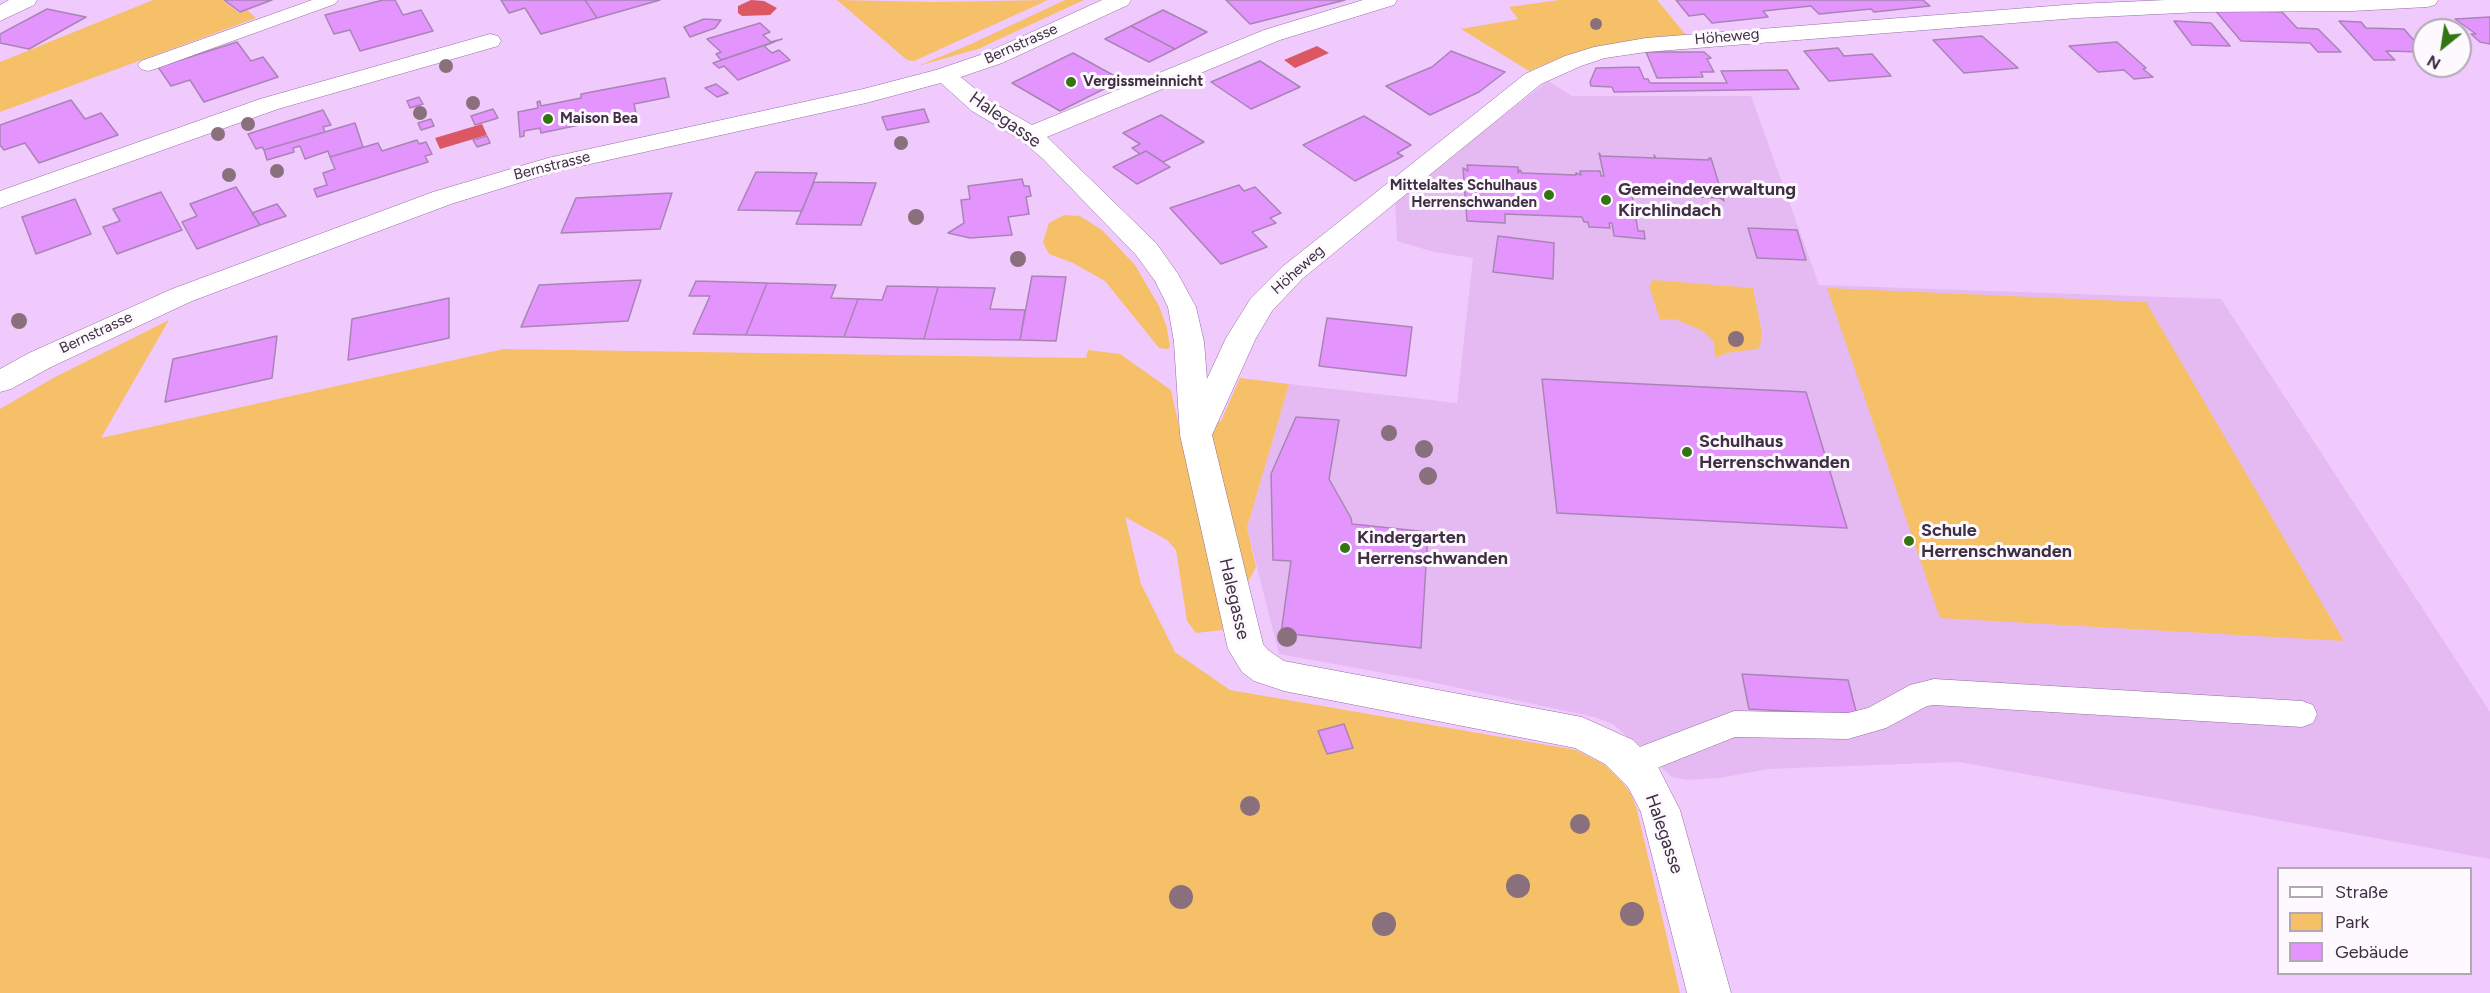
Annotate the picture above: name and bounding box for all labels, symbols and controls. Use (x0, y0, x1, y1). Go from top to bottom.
north arrow (2412, 18, 2472, 78)
street label: Bernstrasse (982, 20, 1060, 68)
street label: Höheweg (1694, 25, 1760, 49)
text: N (2424, 51, 2444, 74)
place label: Vergissmeinnicht (1083, 73, 1203, 91)
marker: Vergissmeinnicht (1064, 75, 1078, 89)
street label: Halegasse (965, 87, 1045, 153)
place label: Maison Bea (560, 110, 638, 128)
marker: Maison Bea (541, 112, 555, 126)
street label: Bernstrasse (512, 148, 592, 184)
place label: Mittelaltes Schulhaus Herrenschwanden (1390, 177, 1537, 212)
place label: Gemeindeverwaltung Kirchlindach (1618, 179, 1796, 222)
marker: Mittelaltes Schulhaus Herrenschwanden (1542, 188, 1556, 202)
marker: Gemeindeverwaltung Kirchlindach (1599, 193, 1613, 207)
street label: Höheweg (1268, 242, 1328, 298)
street label: Bernstrasse (57, 308, 135, 358)
place label: Schulhaus Herrenschwanden (1699, 431, 1850, 474)
marker: Schulhaus Herrenschwanden (1680, 445, 1694, 459)
place label: Schule Herrenschwanden (1921, 520, 2072, 562)
place label: Kindergarten Herrenschwanden (1357, 527, 1508, 570)
marker: Schule Herrenschwanden (1902, 534, 1916, 548)
marker: Kindergarten Herrenschwanden (1338, 541, 1352, 555)
street label: Halegasse (1214, 556, 1254, 642)
street label: Halegasse (1640, 791, 1688, 877)
legend (2277, 867, 2472, 975)
text: Straße (2335, 881, 2388, 903)
text: Park (2335, 911, 2369, 933)
text: Gebäude (2335, 941, 2409, 963)

